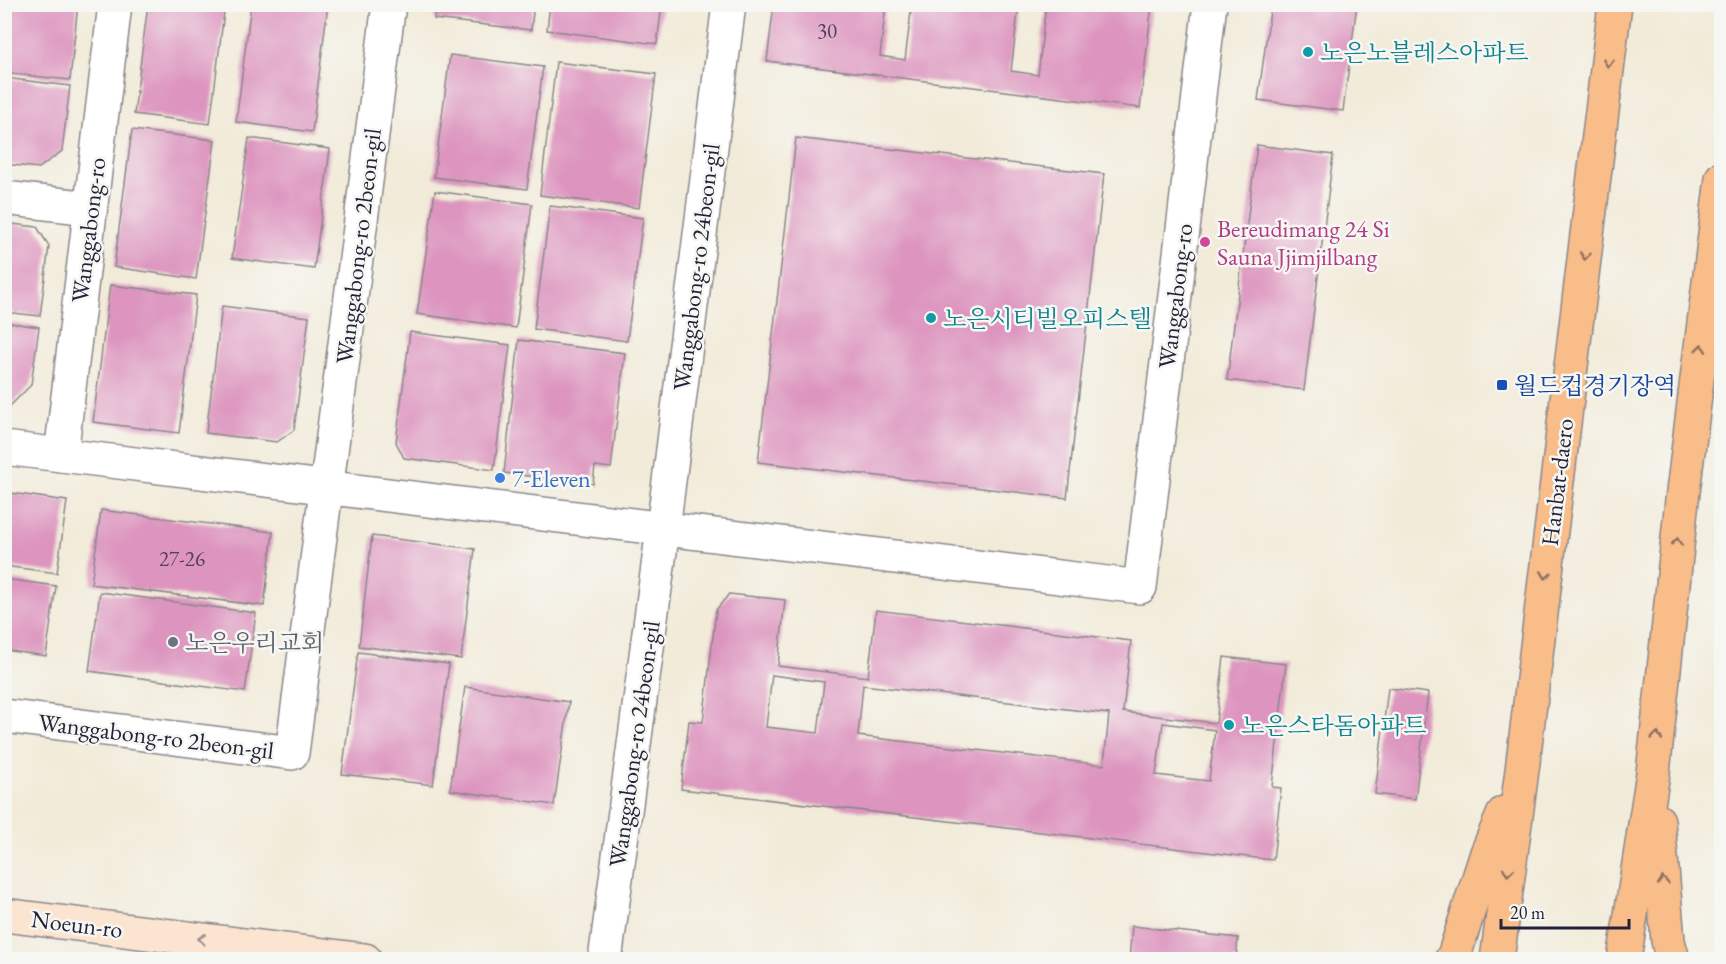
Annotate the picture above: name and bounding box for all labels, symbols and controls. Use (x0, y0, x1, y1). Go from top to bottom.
house number: 30 (817, 17, 837, 44)
place label: 노은노블레스아파트 (1320, 37, 1529, 68)
marker: 노은노블레스아파트 (1301, 45, 1315, 59)
one-way arrow (1603, 58, 1615, 67)
street label: Wanggabong-ro 2beon-gil (328, 126, 388, 366)
street label: Wanggabong-ro 24beon-gil (665, 141, 727, 392)
street label: Wanggabong-ro (64, 155, 112, 304)
place label: Bereudimang 24 Si Sauna Jjimjilbang (1217, 213, 1390, 272)
street label: Wanggabong-ro (1151, 221, 1199, 370)
marker: Bereudimang 24 Si Sauna Jjimjilbang (1198, 235, 1212, 249)
one-way arrow (1579, 252, 1591, 261)
place label: 노은시티빌오피스텔 (943, 303, 1152, 334)
marker: 노은시티빌오피스텔 (924, 311, 938, 325)
one-way arrow (1694, 343, 1706, 353)
place label: 월드컵경기장역 (1514, 370, 1676, 401)
marker: 월드컵경기장역 (1495, 378, 1509, 392)
street label: Hanbat-daero (1534, 416, 1580, 548)
place label: 7-Eleven (512, 463, 591, 494)
marker: 7-Eleven (493, 471, 507, 485)
one-way arrow (1670, 537, 1683, 546)
house number: 27-26 (159, 545, 205, 572)
one-way arrow (1540, 570, 1552, 579)
street label: Wanggabong-ro 24beon-gil (601, 618, 667, 869)
place label: 노은우리교회 (185, 627, 324, 658)
marker: 노은우리교회 (166, 635, 180, 649)
street label: Wanggabong-ro 2beon-gil (36, 706, 276, 766)
place label: 노은스타돔아파트 (1241, 710, 1426, 741)
marker: 노은스타돔아파트 (1222, 718, 1236, 732)
one-way arrow (1650, 731, 1663, 740)
one-way arrow (1503, 868, 1515, 877)
one-way arrow (1657, 876, 1670, 885)
scale bar (1501, 892, 1628, 930)
text: 20 m (1510, 901, 1545, 924)
street label: Noeun-ro (29, 903, 125, 945)
one-way arrow (198, 934, 207, 946)

